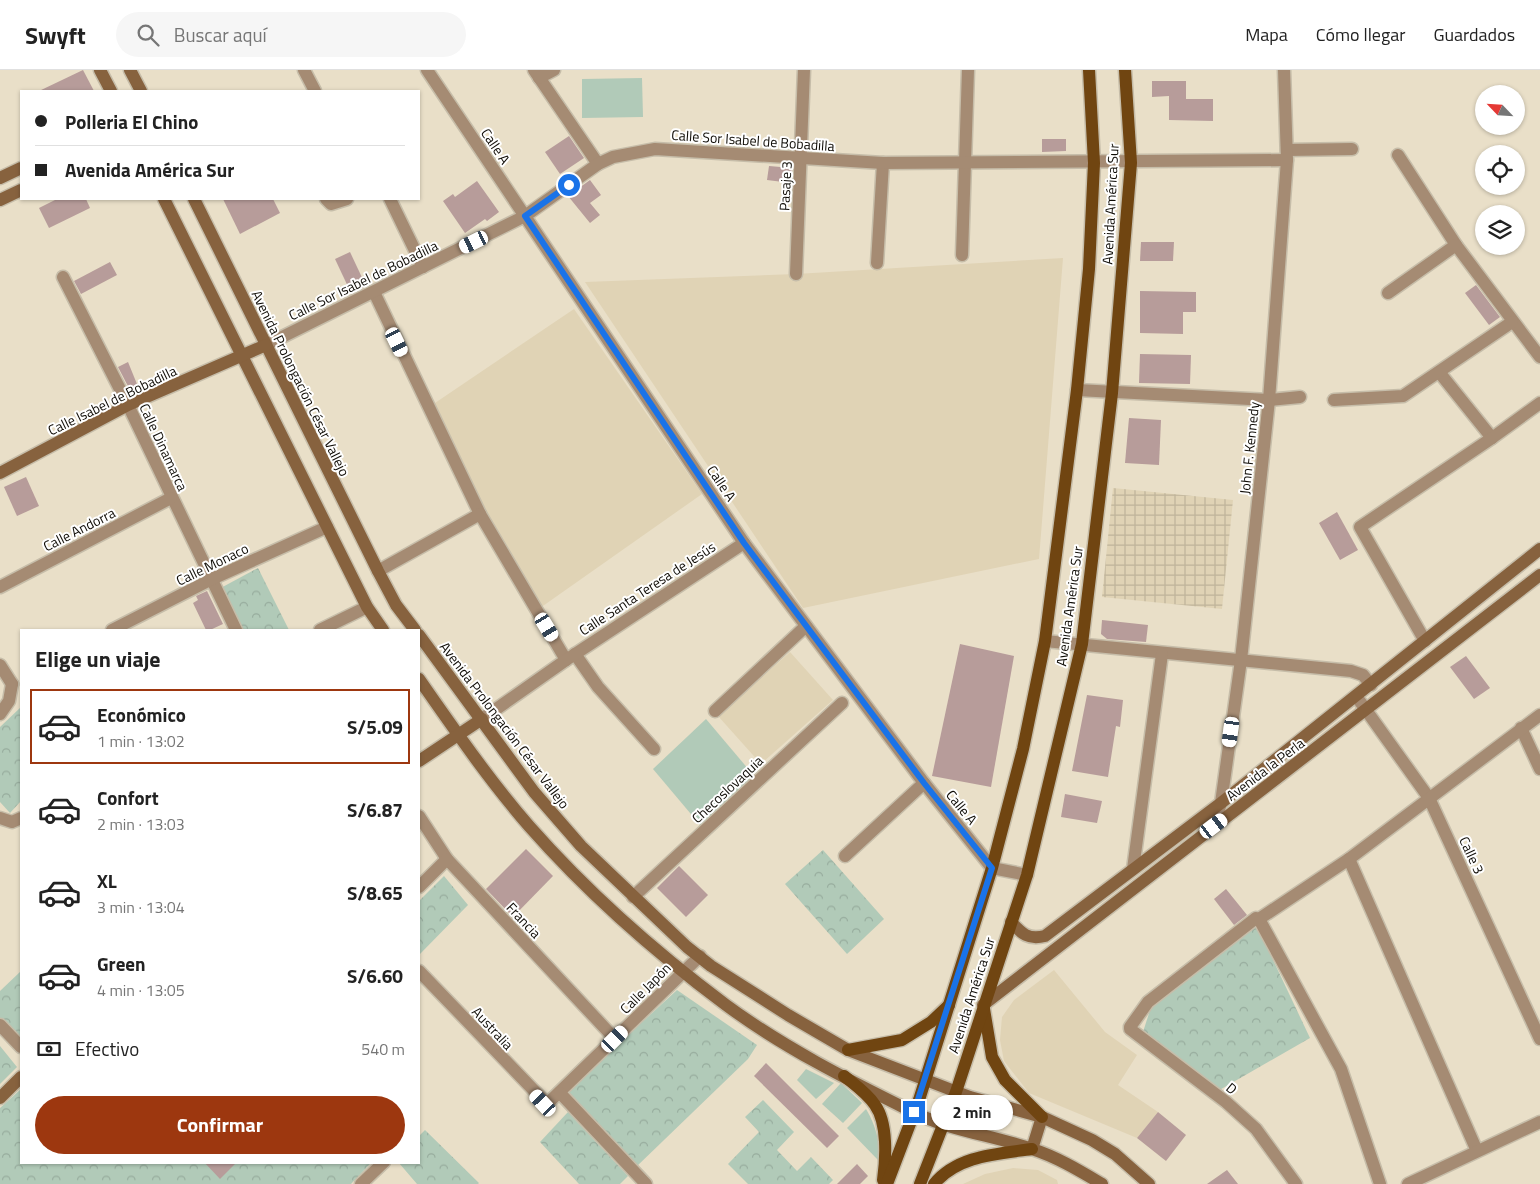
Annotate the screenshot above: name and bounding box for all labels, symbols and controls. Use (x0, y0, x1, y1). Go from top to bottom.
search box (116, 12, 466, 57)
text: Swyft (25, 17, 86, 53)
text: Buscar aquí (174, 20, 267, 49)
icon: search (134, 21, 162, 49)
text: Mapa (1245, 21, 1288, 48)
text: Cómo llegar (1316, 21, 1405, 48)
text: Guardados (1433, 21, 1515, 48)
north arrow (1475, 85, 1525, 135)
map controls (1475, 85, 1525, 255)
text: Polleria El Chino (65, 107, 198, 136)
street label: Calle A (476, 124, 516, 169)
street label: Calle Sor Isabel de Bobadilla (671, 124, 835, 156)
street label: Avenida América Sur (1096, 143, 1124, 265)
button: locate (1475, 145, 1525, 195)
text: Avenida América Sur (65, 155, 234, 184)
street label: Pasaje 3 (773, 161, 797, 211)
route start (558, 174, 580, 196)
button: layers (1475, 205, 1525, 255)
car (457, 229, 490, 255)
street label: Calle Sor Isabel de Bobadilla (285, 235, 441, 325)
street label: Avenida Prolongación César Vallejo (247, 286, 355, 480)
car (383, 325, 410, 359)
street label: Calle Isabel de Bobadilla (44, 360, 180, 440)
street label: Calle Dinamarca (135, 400, 193, 494)
street label: John F. Kennedy (1234, 400, 1264, 495)
street label: Calle A (702, 461, 742, 506)
street label: Calle Andorra (39, 502, 119, 556)
street label: Calle Santa Teresa de Jesús (575, 536, 719, 640)
street label: Calle Monaco (172, 537, 252, 591)
street label: Avenida América Sur (1050, 545, 1088, 667)
car (532, 610, 561, 644)
street label: Avenida Prolongación César Vallejo (435, 637, 575, 813)
text: Elige un viaje (35, 642, 161, 676)
text: Económico (97, 700, 186, 729)
icon: car (37, 704, 82, 749)
text: S/5.09 (347, 712, 403, 741)
car (1221, 716, 1240, 748)
text: 1 min · 13:02 (97, 729, 185, 753)
street label: Avenida la Perla (1221, 732, 1309, 806)
street label: Checoslovaquia (687, 750, 767, 828)
text: Confort (97, 783, 159, 812)
street label: Calle A (941, 785, 983, 830)
icon: car (37, 787, 82, 832)
text: S/6.87 (347, 795, 403, 824)
car (1197, 811, 1230, 841)
text: 2 min · 13:03 (97, 812, 185, 836)
street label: Calle 3 (1454, 833, 1490, 877)
text: XL (97, 866, 117, 895)
icon: car (37, 870, 82, 915)
text: S/8.65 (347, 878, 403, 907)
text: 3 min · 13:04 (97, 895, 185, 919)
street label: Francia (502, 897, 546, 943)
street label: Avenida América Sur (942, 934, 1000, 1056)
text: Green (97, 949, 146, 978)
icon: car (37, 953, 82, 998)
street label: Calle Japón (615, 958, 675, 1018)
text: S/6.60 (347, 961, 403, 990)
text: 4 min · 13:05 (97, 978, 185, 1002)
street label: Australia (467, 1002, 519, 1054)
car (599, 1023, 630, 1055)
text: Efectivo (75, 1034, 139, 1063)
icon: cash (35, 1035, 63, 1063)
text: 540 m (361, 1037, 405, 1061)
street label: D (1222, 1077, 1242, 1099)
car (527, 1087, 558, 1119)
callout: 2 min (932, 1094, 1014, 1130)
button: Confirmar (35, 1096, 405, 1154)
text: 2 min (953, 1100, 991, 1124)
route end (903, 1101, 925, 1123)

